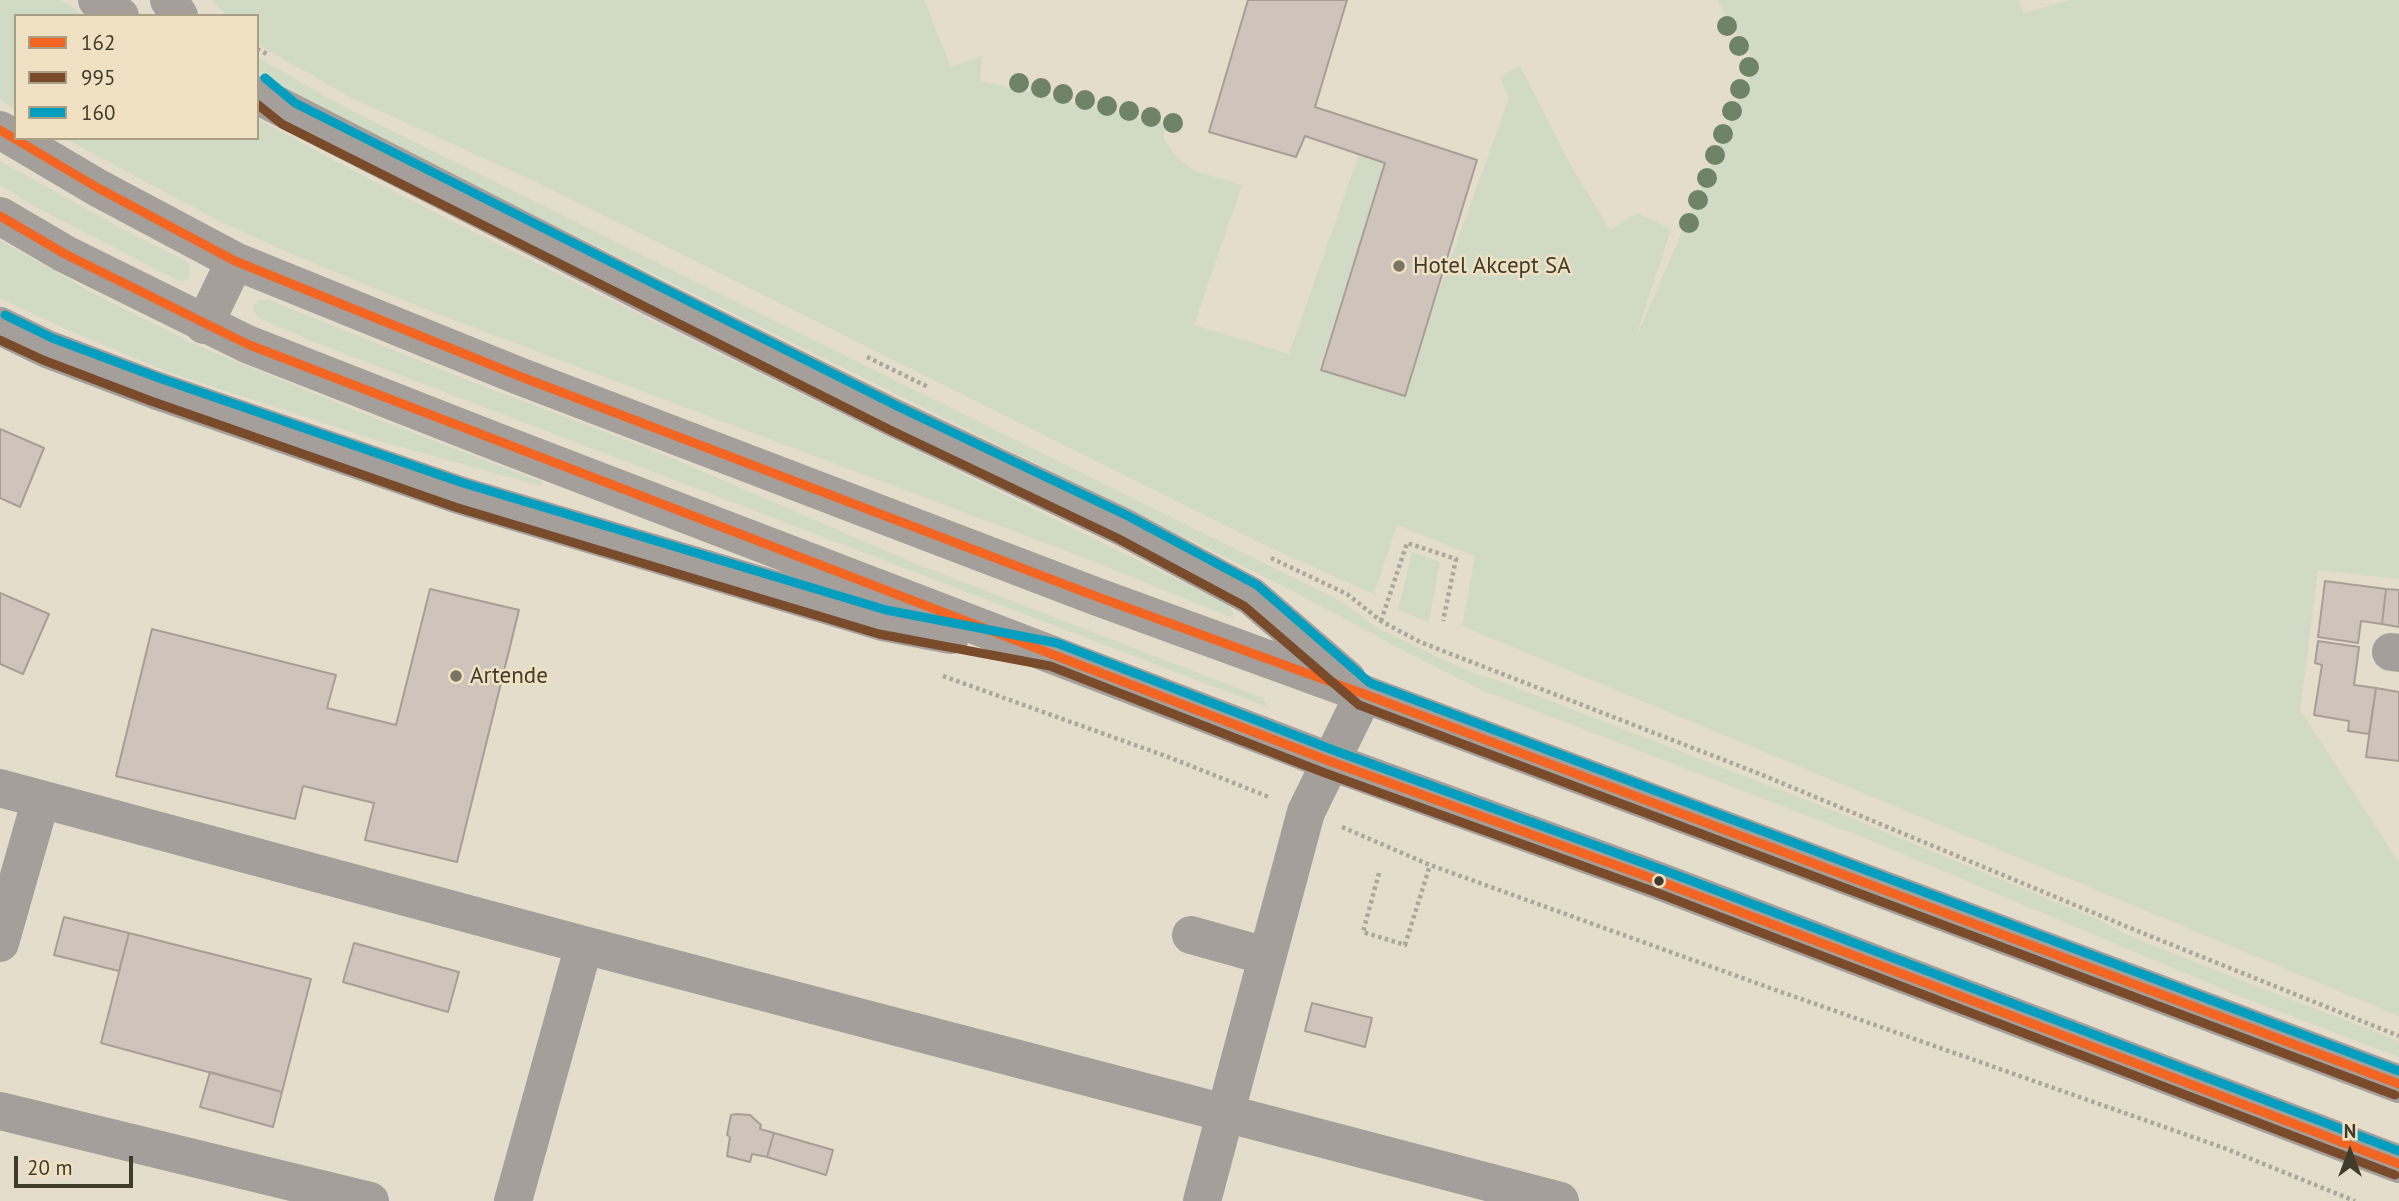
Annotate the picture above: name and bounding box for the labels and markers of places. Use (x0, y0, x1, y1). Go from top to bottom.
place label: Hotel Akcept SA (1413, 252, 1571, 280)
marker: Hotel Akcept SA (1391, 258, 1407, 274)
place label: Artende (470, 662, 548, 690)
marker: Artende (448, 668, 464, 684)
unlabelled marker (1652, 874, 1666, 888)

